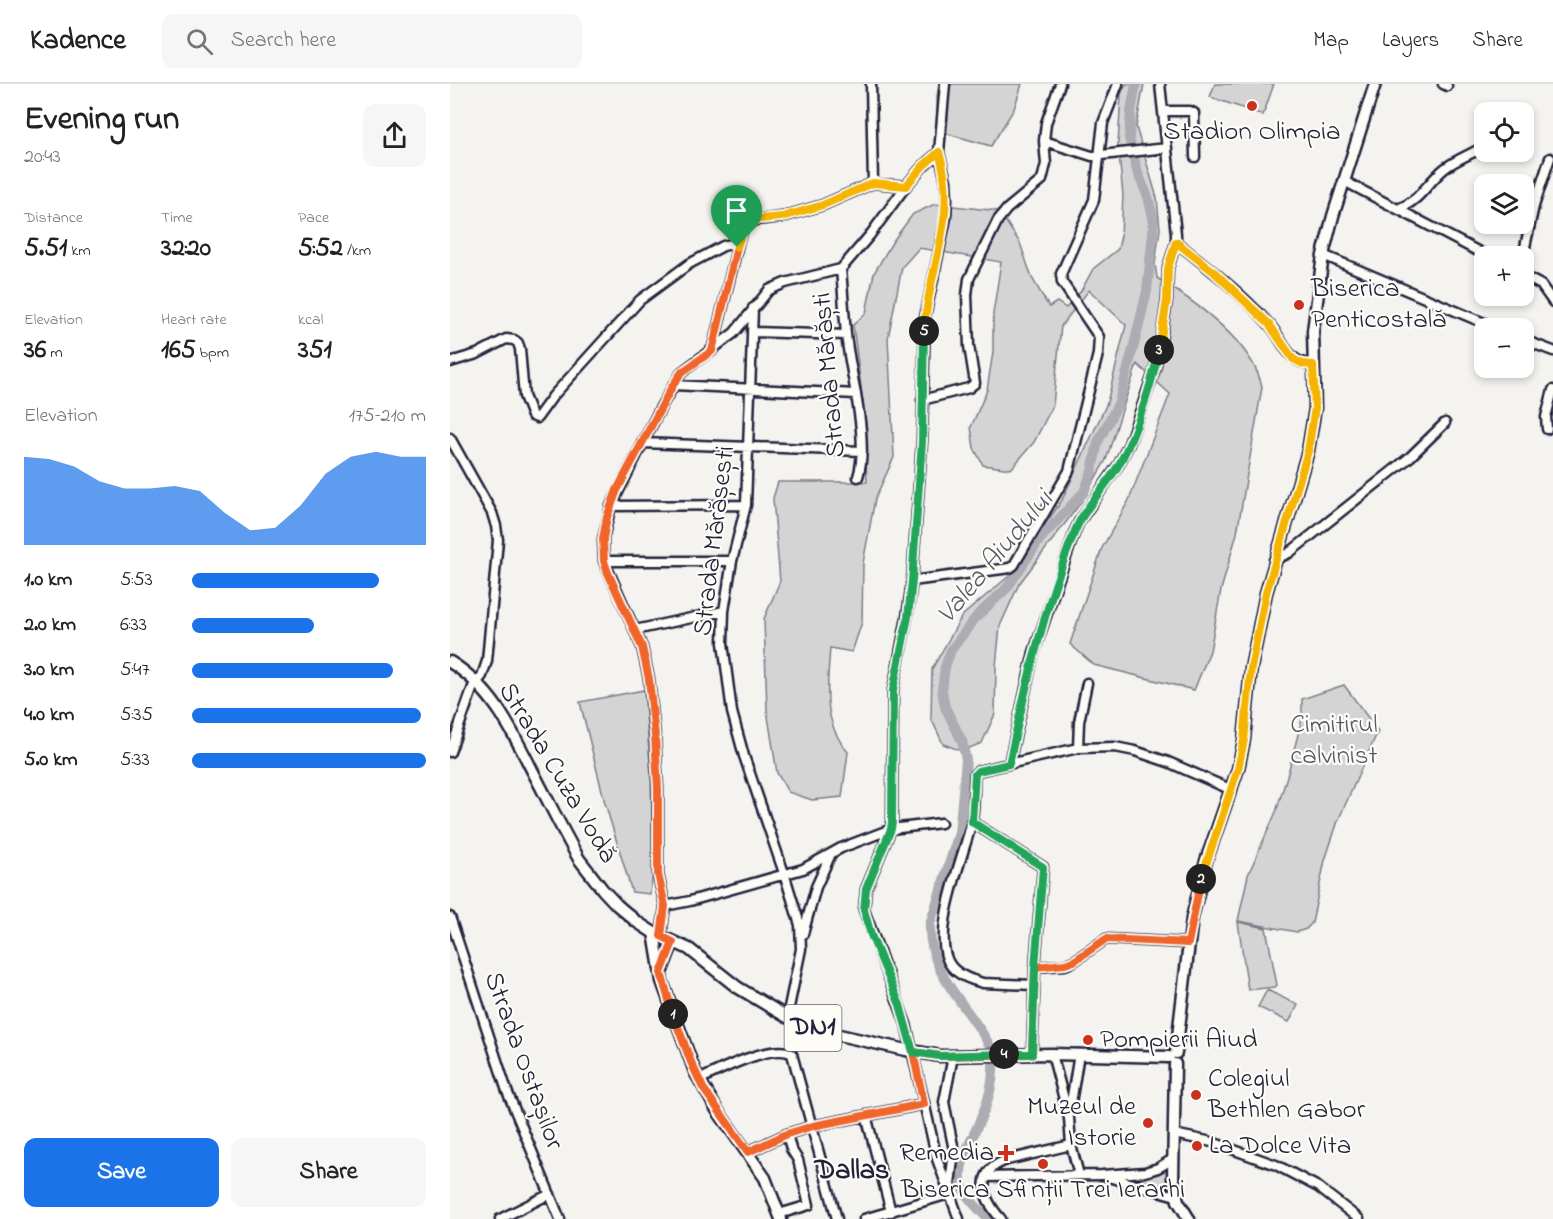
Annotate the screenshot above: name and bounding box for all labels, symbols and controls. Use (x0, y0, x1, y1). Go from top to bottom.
search box (162, 14, 582, 68)
text: Kadence (30, 21, 126, 62)
icon: search (183, 25, 216, 58)
text: Search here (231, 25, 336, 57)
text: Map (1313, 26, 1349, 56)
text: Layers (1382, 26, 1439, 56)
text: Share (1472, 26, 1523, 56)
text: Evening run (24, 96, 179, 144)
marker: Stadion Olimpia (1245, 99, 1259, 113)
map controls (1474, 102, 1534, 378)
button: locate (1474, 102, 1534, 162)
button: share (363, 104, 426, 167)
place label: Stadion Olimpia (1163, 113, 1341, 152)
text: 20:43 (24, 143, 61, 172)
button: layers (1474, 174, 1534, 234)
pin (711, 185, 762, 247)
icon: arrive (720, 194, 753, 227)
text: Distance (24, 206, 83, 230)
text: Time (161, 206, 193, 230)
text: Pace (298, 206, 329, 230)
text: 5.51 (24, 230, 67, 268)
text: 32:20 (161, 230, 211, 268)
text: 5:52 (298, 230, 343, 268)
text: km (67, 239, 91, 263)
text: /km (343, 239, 371, 263)
button: + (1474, 246, 1534, 306)
place label: Biserica Penticostală (1310, 270, 1446, 340)
street label: Strada Mărăști (803, 291, 857, 459)
marker: Biserica Penticostală (1292, 298, 1306, 312)
text: Elevation (24, 308, 83, 332)
text: Heart rate (161, 308, 227, 332)
text: kcal (298, 308, 323, 332)
pin: 5 (909, 316, 939, 346)
button: − (1474, 318, 1534, 378)
text: 5 (919, 319, 929, 343)
text: 36 (24, 332, 46, 370)
text: 165 (161, 332, 196, 370)
text: 351 (298, 332, 332, 370)
pin: 3 (1144, 335, 1174, 365)
text: 3 (1156, 338, 1162, 362)
text: m (46, 341, 63, 365)
text: bpm (196, 341, 229, 365)
text: Elevation (24, 402, 98, 431)
text: 175–210 m (349, 402, 426, 431)
street label: Strada Mărășești (684, 444, 746, 638)
water label: Valea Aiudului (928, 480, 1066, 634)
text: 1.0 km (24, 566, 72, 595)
text: 5:53 (120, 566, 153, 595)
text: 2.0 km (24, 611, 76, 640)
text: 6:33 (120, 611, 147, 640)
text: 3.0 km (24, 656, 74, 685)
text: 5:47 (120, 656, 150, 685)
street label: Strada Cuza Vodă (488, 675, 626, 871)
text: 4.0 km (24, 701, 74, 730)
text: 5:35 (120, 701, 153, 730)
park label: Cimitirul calvinist (1290, 706, 1378, 776)
text: 5.0 km (24, 746, 77, 775)
text: 5:33 (120, 746, 150, 775)
pin: 2 (1186, 864, 1216, 894)
text: 2 (1197, 867, 1205, 891)
street label: Strada Ostașilor (473, 967, 573, 1156)
pin: 1 (658, 999, 688, 1029)
text: 1 (670, 1002, 676, 1026)
road number: DN1 (784, 1005, 842, 1051)
place label: Pompierii Aiud (1100, 1021, 1258, 1060)
marker: Pompierii Aiud (1081, 1033, 1095, 1047)
pin: 4 (989, 1039, 1019, 1069)
text: 4 (1001, 1042, 1007, 1066)
place label: Colegiul Bethlen Gabor (1207, 1060, 1366, 1130)
place label: Muzeul de Istorie (1027, 1088, 1137, 1158)
marker: Colegiul Bethlen Gabor (1189, 1088, 1203, 1102)
marker: Muzeul de Istorie (1141, 1116, 1155, 1130)
place label: La Dolce Vita (1209, 1127, 1351, 1166)
place label: Remedia (899, 1134, 994, 1173)
button: Save (24, 1138, 219, 1207)
button: Share (231, 1138, 426, 1207)
marker: La Dolce Vita (1190, 1139, 1204, 1153)
marker: Remedia (999, 1146, 1013, 1160)
district label: Dallas (813, 1151, 889, 1192)
marker: Biserica Sfinții Trei Ierarhi (1036, 1157, 1050, 1171)
place label: Biserica Sfinții Trei Ierarhi (900, 1171, 1185, 1210)

